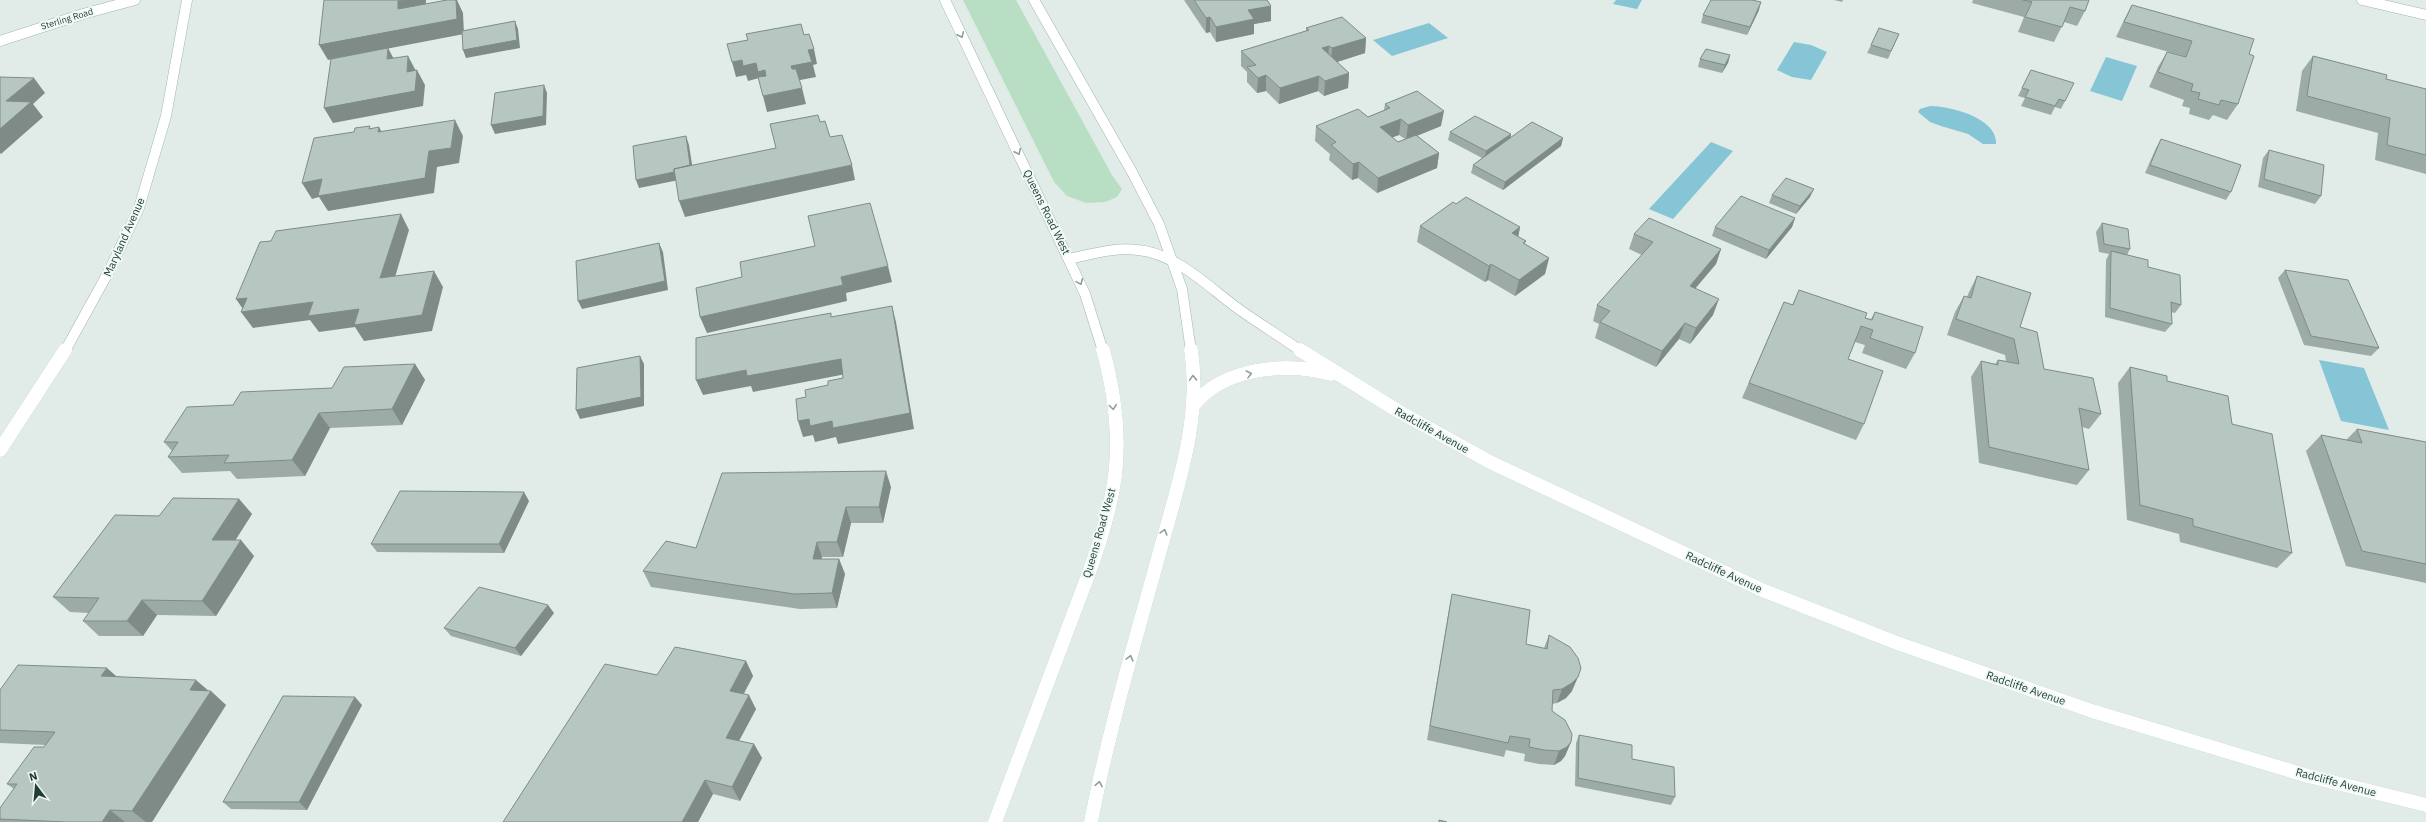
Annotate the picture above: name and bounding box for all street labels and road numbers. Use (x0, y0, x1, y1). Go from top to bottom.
street label: Sterling Road (39, 5, 94, 32)
street label: Queens Road West (1020, 167, 1074, 257)
street label: Maryland Avenue (100, 195, 148, 279)
street label: Radcliffe Avenue (1392, 404, 1472, 456)
street label: Queens Road West (1079, 486, 1119, 580)
street label: Radcliffe Avenue (1683, 548, 1765, 596)
street label: Radcliffe Avenue (1985, 668, 2067, 708)
street label: Radcliffe Avenue (2294, 765, 2378, 799)

